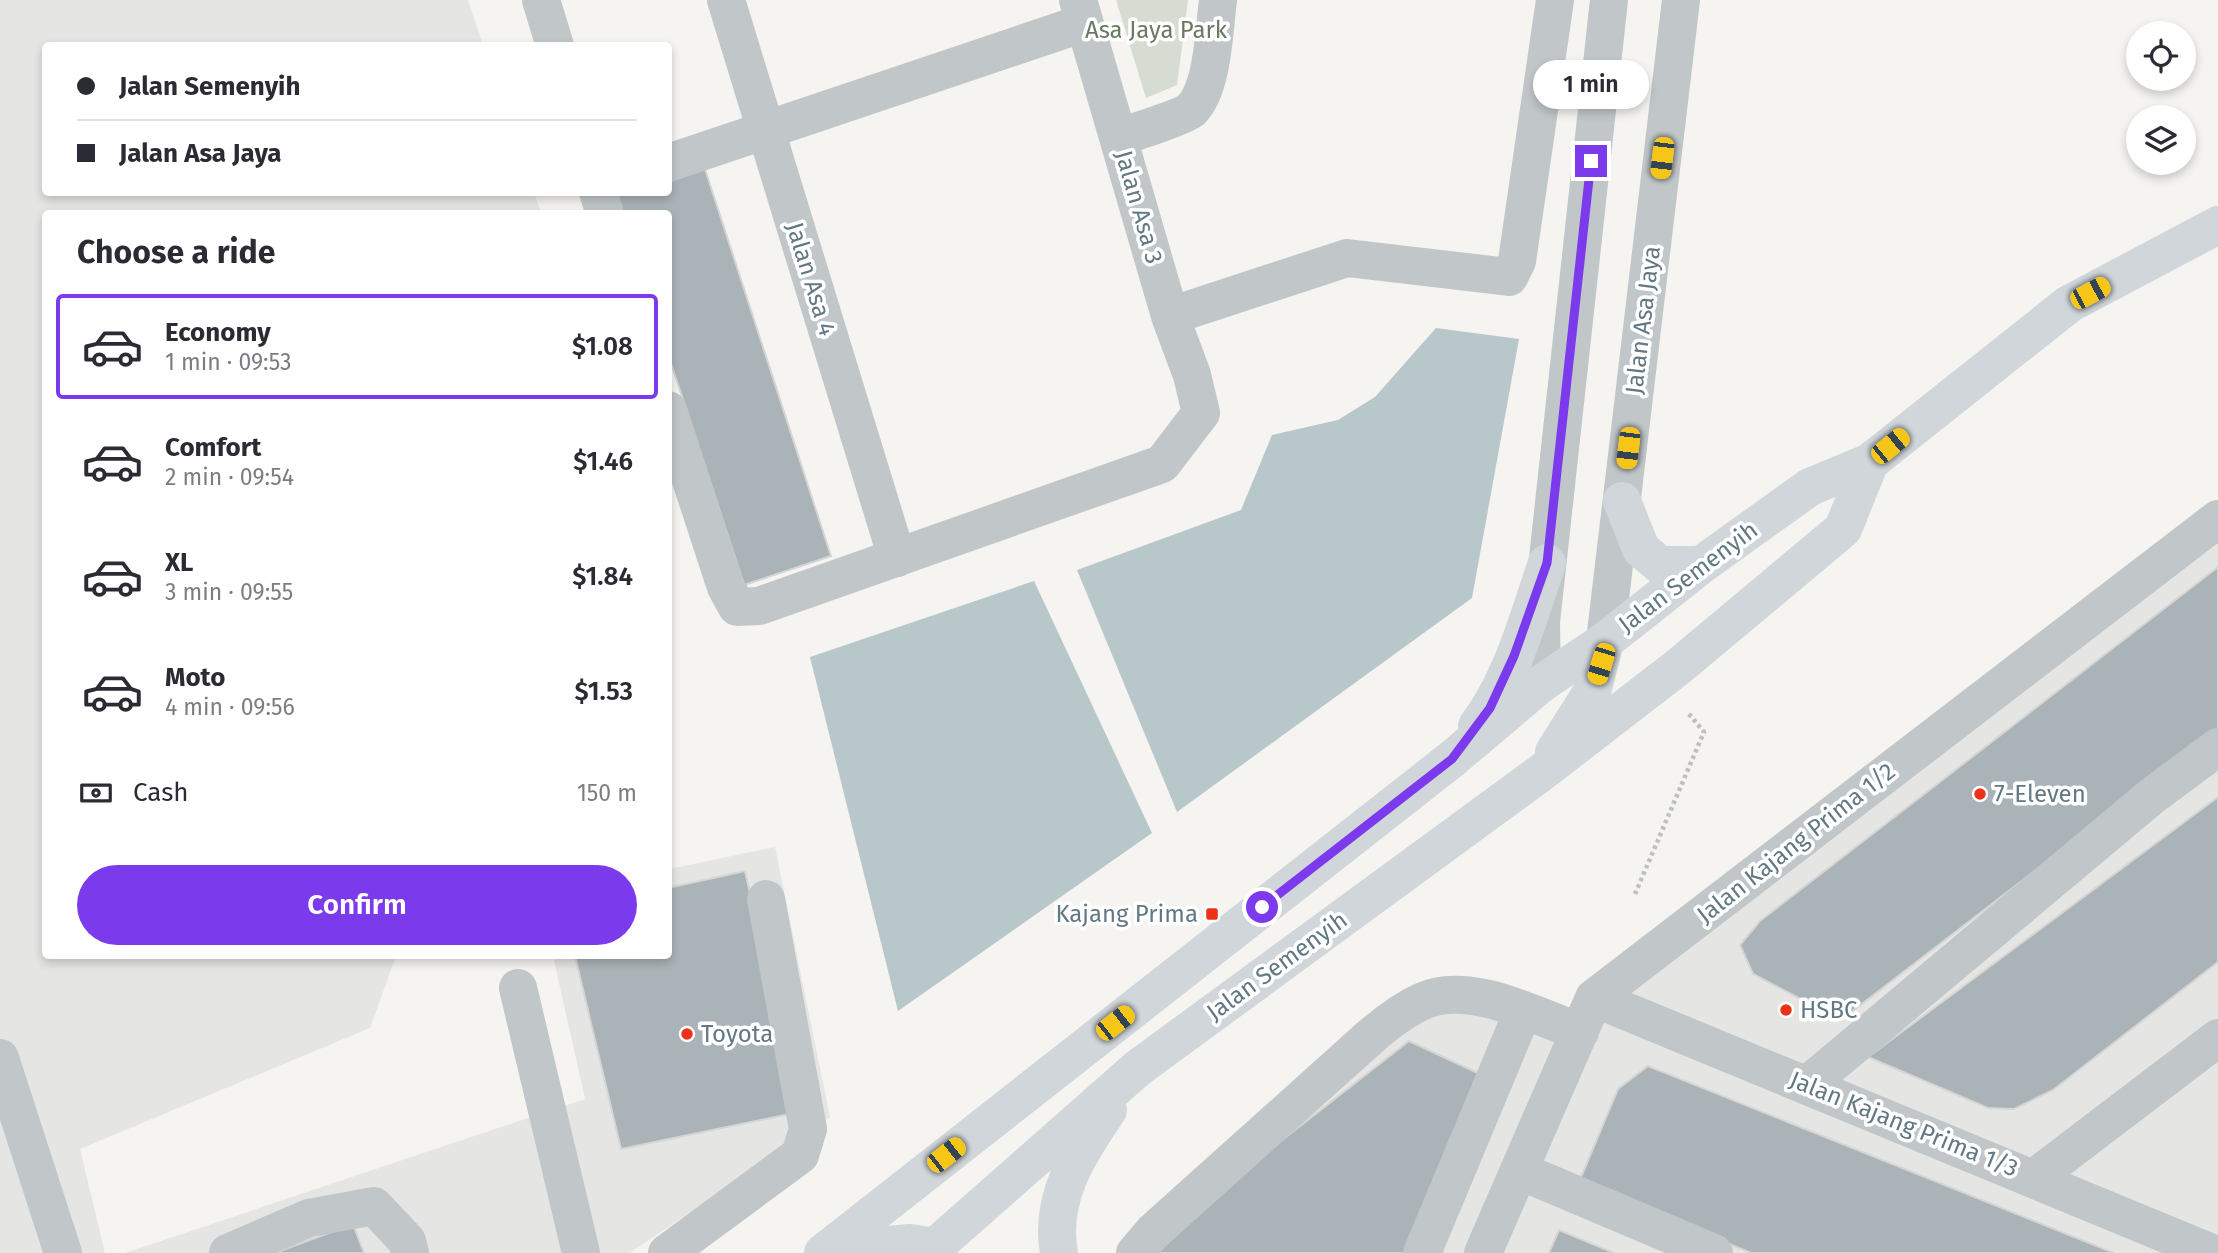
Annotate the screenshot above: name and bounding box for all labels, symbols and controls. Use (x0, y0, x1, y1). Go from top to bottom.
park label: Asa Jaya Park (1085, 16, 1228, 44)
map controls (2126, 21, 2196, 175)
button: locate (2126, 21, 2196, 91)
callout: 1 min (1533, 60, 1649, 108)
text: 1 min (1563, 70, 1619, 98)
text: Jalan Semenyih (119, 71, 300, 102)
button: layers (2126, 105, 2196, 175)
car (1650, 136, 1675, 180)
text: Jalan Asa Jaya (119, 138, 282, 169)
route end (1575, 145, 1607, 177)
street label: Jalan Asa 3 (1109, 147, 1169, 267)
street label: Jalan Asa 4 (780, 219, 842, 339)
text: Choose a ride (77, 233, 275, 271)
street label: Jalan Asa Jaya (1620, 244, 1666, 396)
car (2067, 274, 2114, 312)
icon: car (81, 315, 144, 378)
text: Economy (165, 317, 271, 348)
text: $1.08 (572, 331, 633, 362)
text: 1 min · 09:53 (165, 348, 292, 376)
car (1868, 425, 1913, 467)
car (1616, 426, 1641, 470)
icon: car (81, 430, 144, 493)
text: Comfort (165, 432, 261, 463)
text: $1.46 (573, 446, 633, 477)
text: 2 min · 09:54 (165, 463, 294, 491)
street label: Jalan Semenyih (1613, 516, 1763, 638)
icon: car (81, 545, 144, 608)
text: XL (165, 547, 193, 578)
text: $1.84 (572, 561, 633, 592)
text: 3 min · 09:55 (165, 578, 293, 606)
car (1585, 641, 1618, 687)
icon: car (81, 660, 144, 723)
text: Moto (165, 662, 225, 693)
text: $1.53 (574, 676, 633, 707)
text: 4 min · 09:56 (165, 693, 295, 721)
street label: Jalan Kajang Prima 1/2 (1692, 757, 1900, 929)
icon: cash (77, 774, 115, 812)
text: Cash (133, 777, 189, 808)
text: 150 m (577, 779, 637, 807)
place label: 7-Eleven (1994, 780, 2086, 808)
marker: 7-Eleven (1972, 786, 1988, 802)
button: Confirm (77, 865, 637, 945)
route start (1246, 891, 1278, 923)
place label: Kajang Prima (1055, 900, 1198, 928)
street label: Jalan Semenyih (1201, 906, 1353, 1026)
marker: Kajang Prima (1204, 906, 1220, 922)
place label: HSBC (1800, 996, 1857, 1024)
car (1092, 1002, 1139, 1044)
marker: HSBC (1778, 1002, 1794, 1018)
place label: Toyota (701, 1020, 773, 1048)
marker: Toyota (679, 1026, 695, 1042)
street label: Jalan Kajang Prima 1/3 (1786, 1065, 2022, 1183)
car (923, 1134, 970, 1176)

